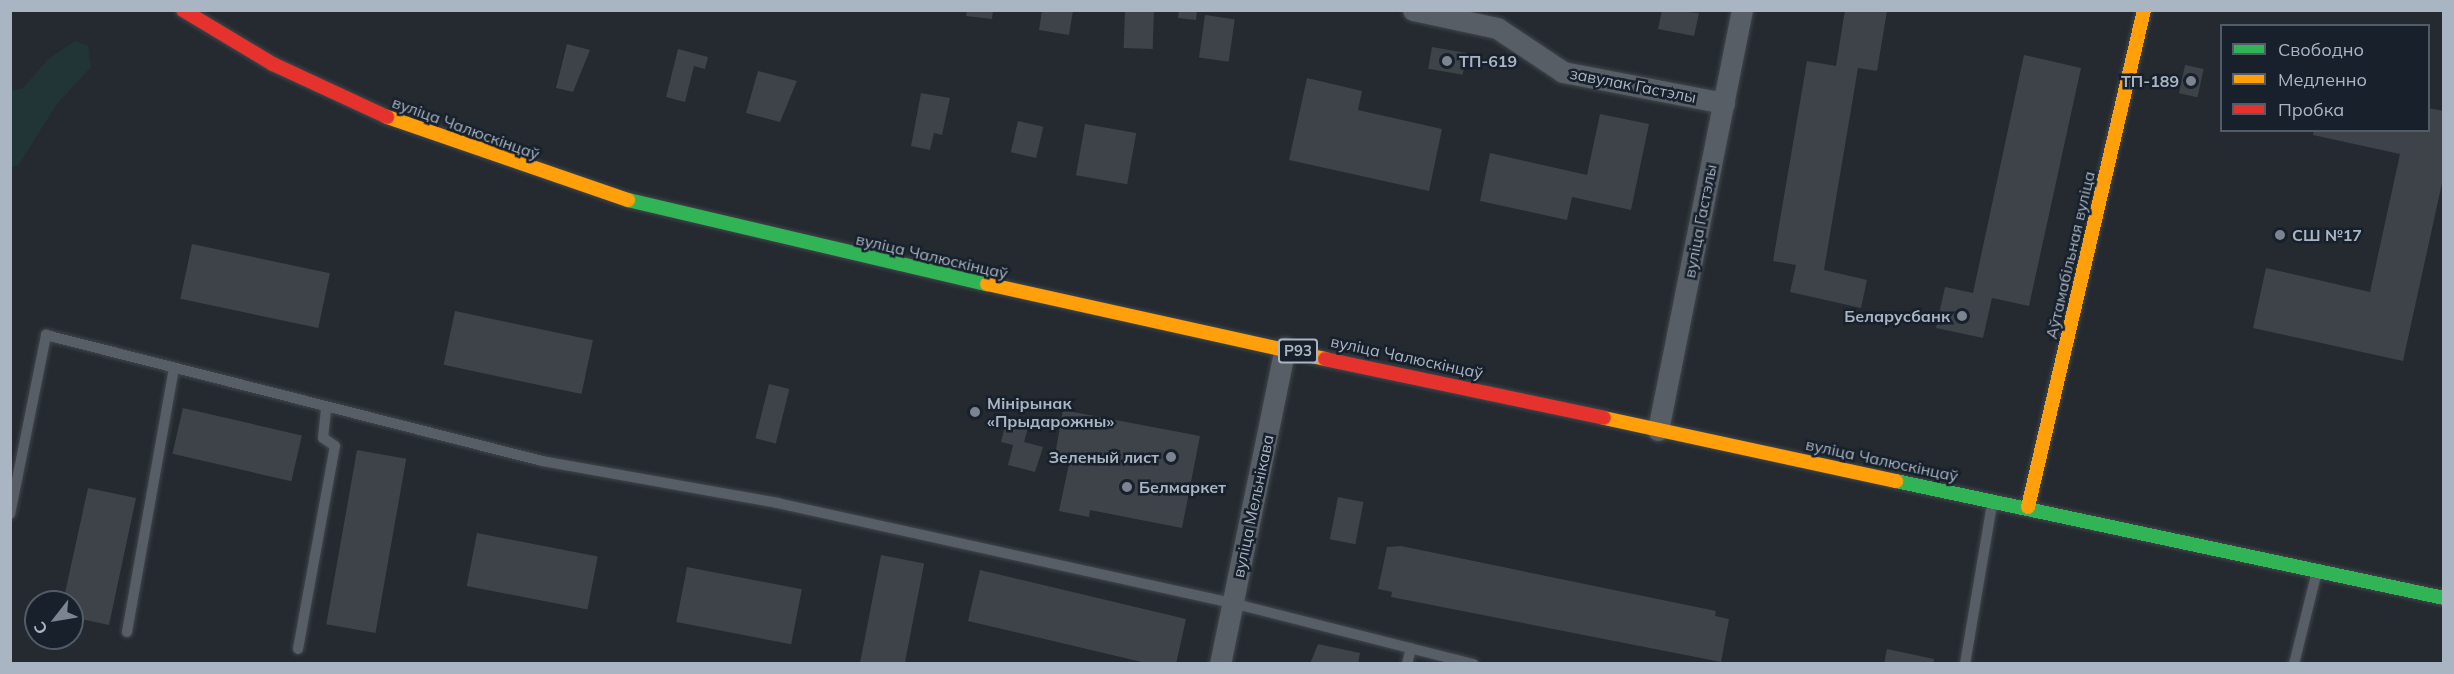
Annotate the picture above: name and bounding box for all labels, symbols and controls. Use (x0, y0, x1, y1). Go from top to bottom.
legend (2220, 24, 2430, 132)
text: Свободно (2278, 38, 2364, 61)
place label: ТП-619 (1459, 51, 1517, 71)
marker: ТП-619 (1440, 54, 1454, 68)
street label: завулак Гастэлы (1568, 63, 1698, 107)
text: Медленно (2278, 68, 2367, 91)
place label: ТП-189 (2121, 71, 2179, 91)
marker: ТП-189 (2184, 74, 2198, 88)
street label: вуліца Чалюскінцаў (390, 92, 542, 164)
text: Пробка (2278, 98, 2344, 121)
street label: вуліца Гастэлы (1680, 162, 1720, 280)
street label: Аўтамабільная вуліца (2041, 169, 2099, 341)
place label: СШ №17 (2292, 225, 2362, 245)
marker: СШ №17 (2273, 228, 2287, 242)
street label: вуліца Чалюскінцаў (854, 229, 1010, 283)
place label: Беларусбанк (1844, 306, 1950, 326)
marker: Беларусбанк (1955, 309, 1969, 323)
street label: вуліца Чалюскінцаў (1329, 331, 1485, 383)
road number: Р93 (1277, 339, 1319, 363)
place label: Мінірынак «Прыдарожны» (987, 393, 1114, 431)
marker: Мінірынак «Прыдарожны» (968, 405, 982, 419)
street label: вуліца Мельнікава (1228, 433, 1278, 579)
street label: вуліца Чалюскінцаў (1804, 434, 1960, 486)
place label: Зеленый лист (1049, 447, 1159, 467)
marker: Зеленый лист (1164, 450, 1178, 464)
place label: Белмаркет (1139, 477, 1226, 497)
marker: Белмаркет (1120, 480, 1134, 494)
north arrow (24, 590, 84, 650)
text: С (29, 618, 52, 638)

